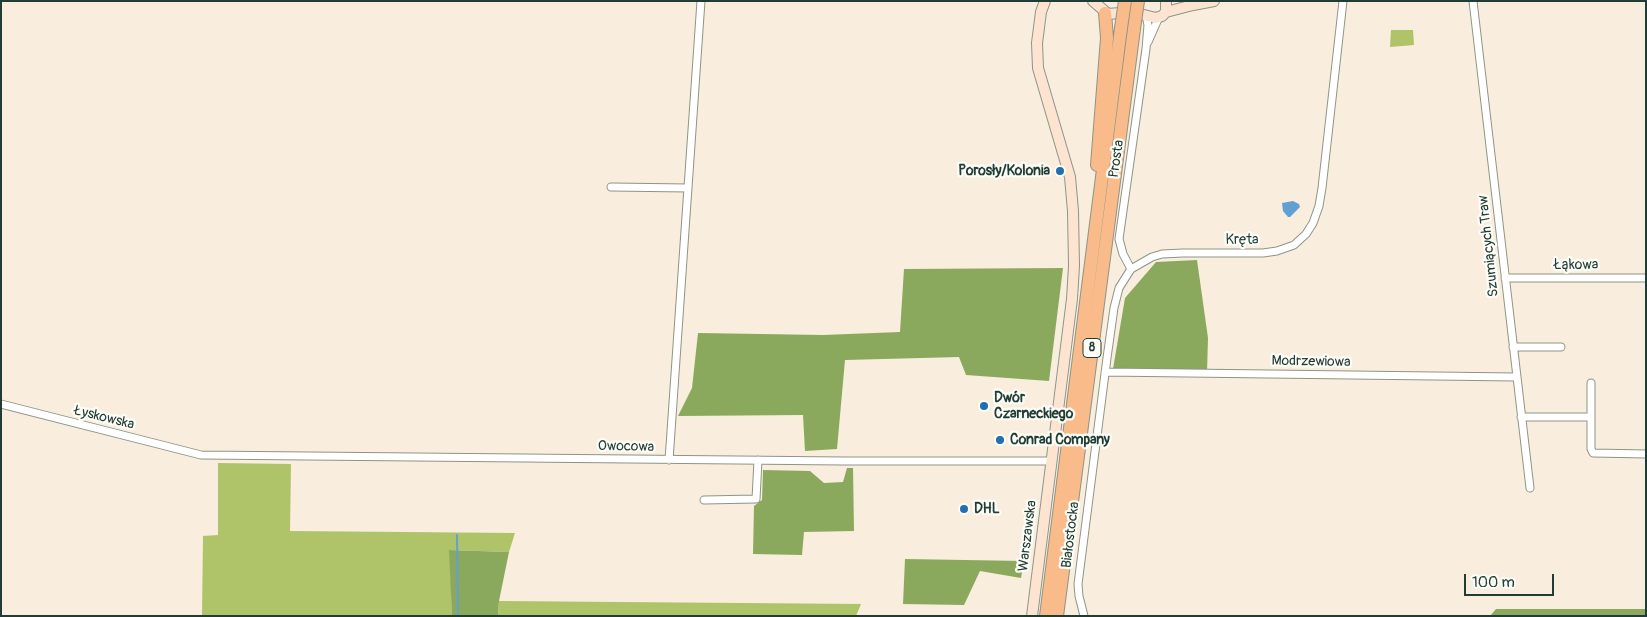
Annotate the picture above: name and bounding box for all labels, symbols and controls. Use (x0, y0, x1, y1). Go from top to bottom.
street label: Prosta (1106, 139, 1128, 179)
place label: Porosły/Kolonia (958, 163, 1050, 179)
marker: Porosły/Kolonia (1054, 165, 1066, 177)
street label: Szumiących Traw (1475, 194, 1503, 298)
street label: Kręta (1225, 232, 1259, 248)
street label: Łąkowa (1554, 257, 1598, 273)
road number: 8 (1083, 338, 1101, 358)
street label: Modrzewiowa (1271, 353, 1351, 371)
place label: Dwór Czarneckiego (994, 390, 1073, 422)
marker: Dwór Czarneckiego (978, 400, 990, 412)
street label: Łyskowska (72, 402, 136, 434)
place label: Conrad Company (1010, 432, 1110, 448)
marker: Conrad Company (994, 434, 1006, 446)
street label: Owocowa (598, 438, 654, 456)
street label: Warszawska (1015, 499, 1041, 573)
place label: DHL (974, 501, 1000, 517)
street label: Białostocka (1059, 501, 1083, 569)
marker: DHL (958, 503, 970, 515)
scale bar (1467, 564, 1557, 596)
text: 100 m (1472, 573, 1515, 592)

